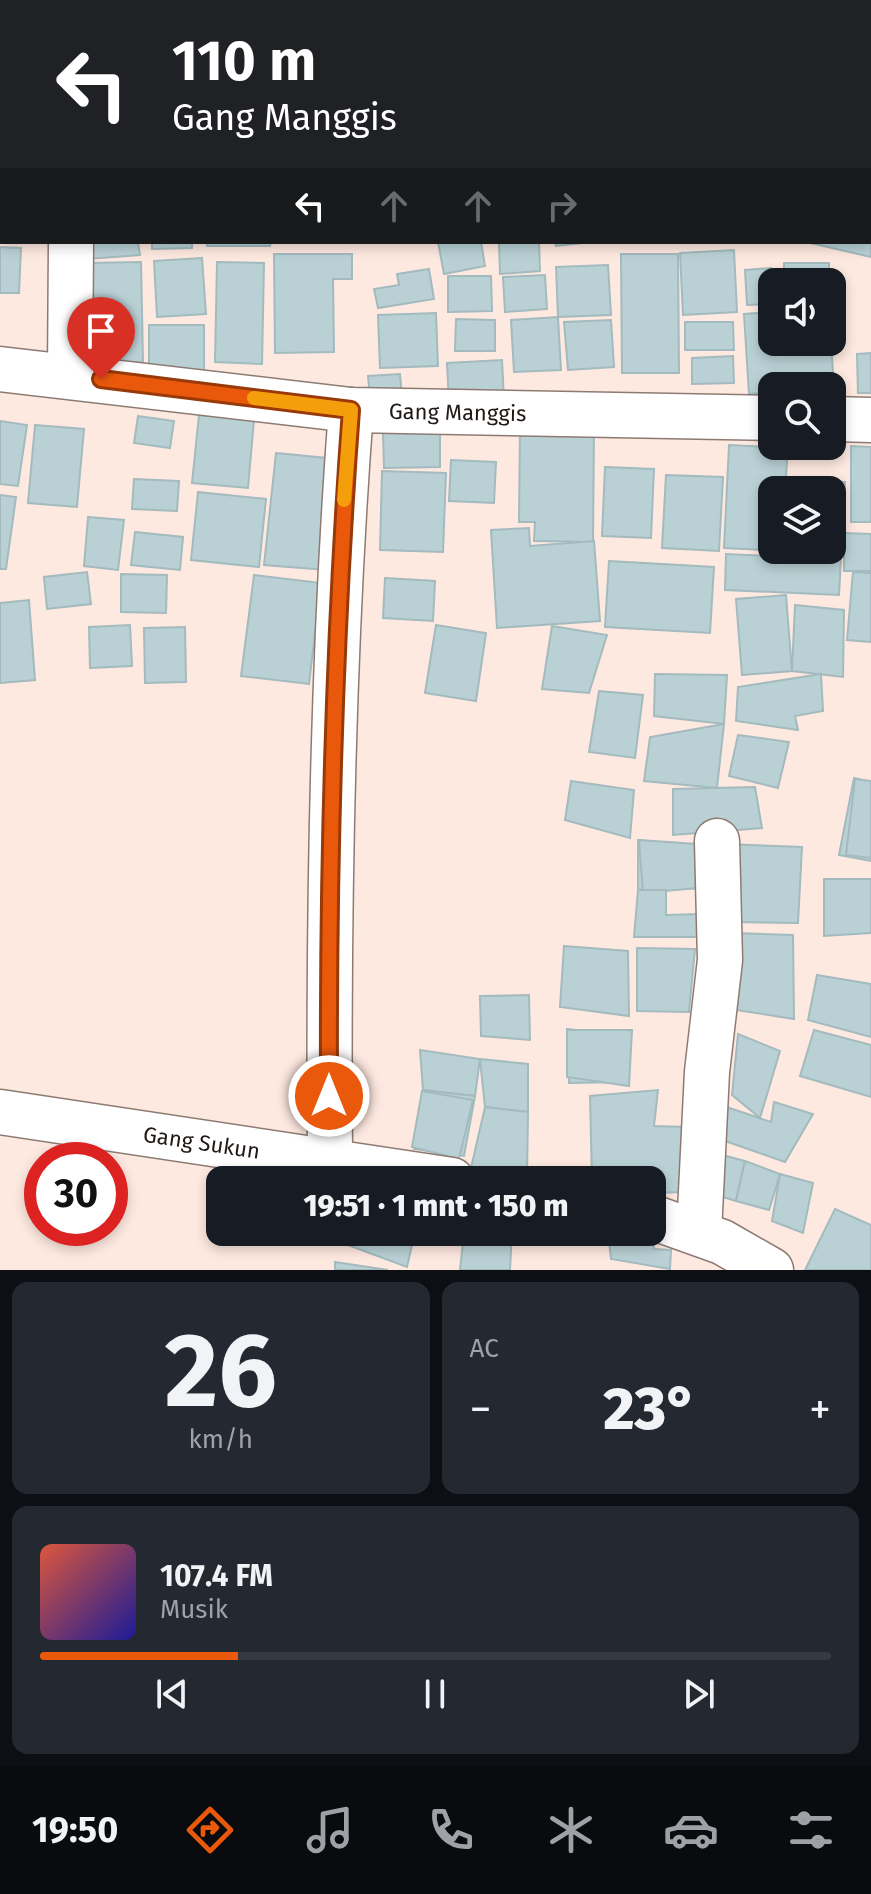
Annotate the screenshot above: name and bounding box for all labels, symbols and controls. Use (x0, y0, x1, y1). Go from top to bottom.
text: 110 m (172, 28, 316, 95)
icon: left (40, 32, 144, 136)
text: Gang Manggis (172, 96, 397, 140)
icon: left (288, 184, 332, 228)
icon: ahead (372, 184, 416, 228)
icon: ahead (456, 184, 500, 228)
icon: right (540, 184, 584, 228)
map controls (758, 268, 846, 564)
button: sound (758, 268, 846, 356)
pin (67, 297, 135, 379)
icon: arrive (79, 309, 123, 353)
button: search (758, 372, 846, 460)
street label: Gang Manggis (389, 398, 527, 427)
button: layers (758, 476, 846, 564)
position arrow (287, 1054, 371, 1138)
street label: Gang Sukun (141, 1121, 262, 1165)
speed limit sign: 30 (24, 1142, 128, 1246)
text: 19:51 · 1 mnt · 150 m (303, 1188, 569, 1224)
text: 26 (165, 1309, 277, 1434)
text: AC (470, 1333, 499, 1364)
text: 23° (603, 1373, 697, 1445)
text: − (470, 1383, 492, 1436)
text: + (809, 1383, 831, 1436)
text: km/h (189, 1424, 253, 1455)
text: 107.4 FM (160, 1558, 273, 1594)
text: Musik (160, 1594, 228, 1625)
icon: previous (150, 1672, 194, 1716)
icon: pause (413, 1672, 457, 1716)
icon: next (677, 1672, 721, 1716)
icon: directions (182, 1802, 238, 1858)
icon: music (302, 1802, 358, 1858)
icon: phone (423, 1802, 479, 1858)
icon: climate (543, 1802, 599, 1858)
icon: car (663, 1802, 719, 1858)
icon: filters (783, 1802, 839, 1858)
text: 19:50 (32, 1808, 118, 1852)

